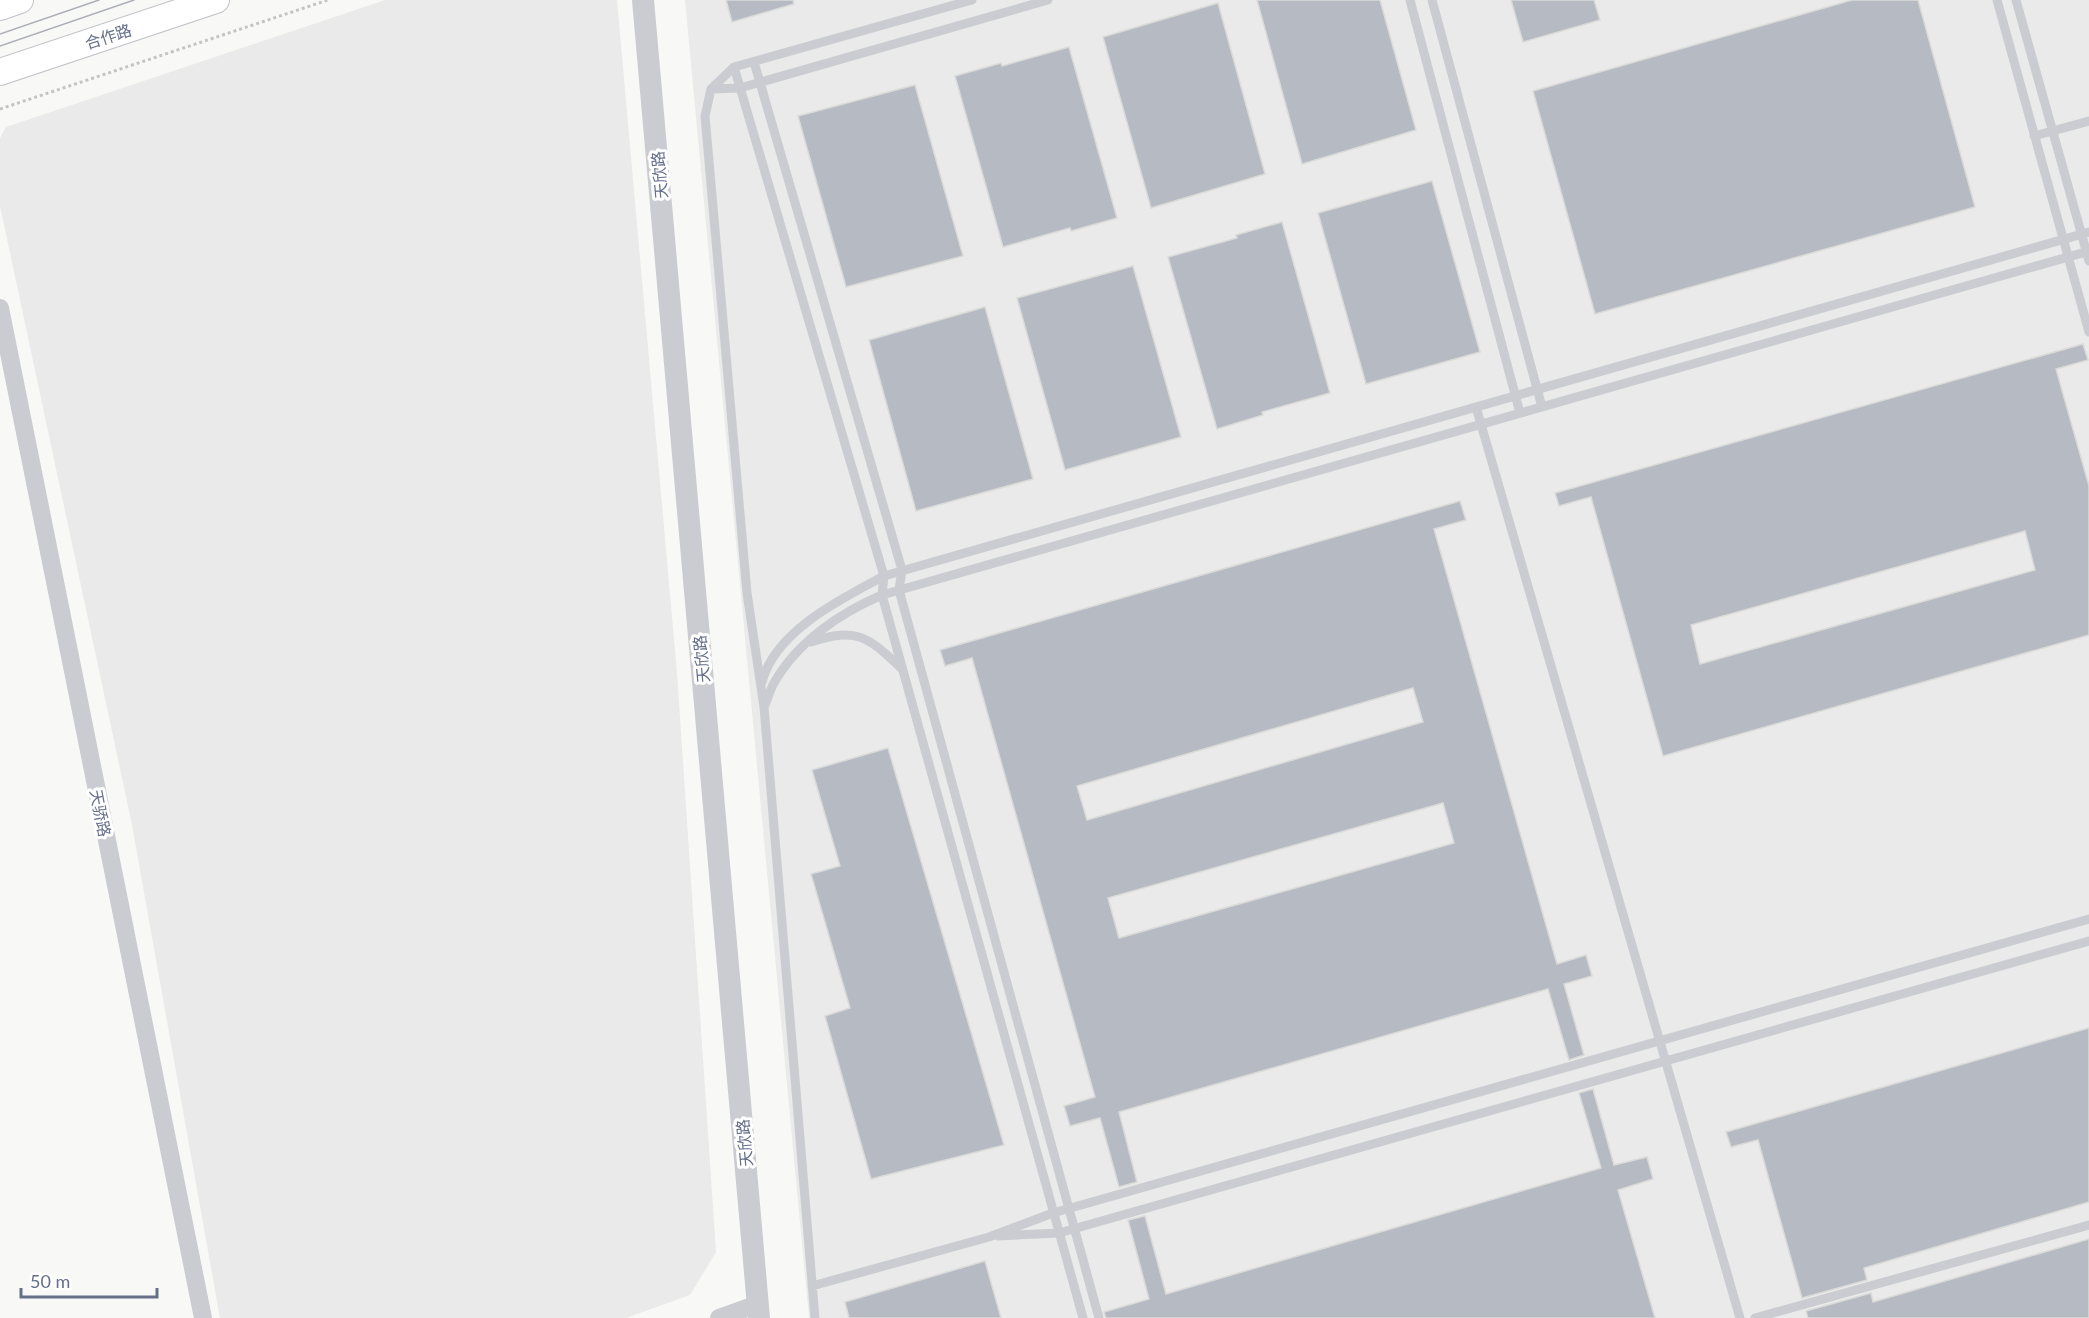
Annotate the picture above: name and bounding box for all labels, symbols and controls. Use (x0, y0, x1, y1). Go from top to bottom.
street label: 合作路 (82, 20, 134, 52)
street label: 天欣路 (647, 150, 671, 200)
street label: 天欣路 (689, 634, 713, 684)
street label: 天骄路 (87, 788, 115, 838)
street label: 天欣路 (732, 1118, 756, 1168)
scale bar (21, 1261, 158, 1299)
text: 50 m (30, 1270, 70, 1292)

